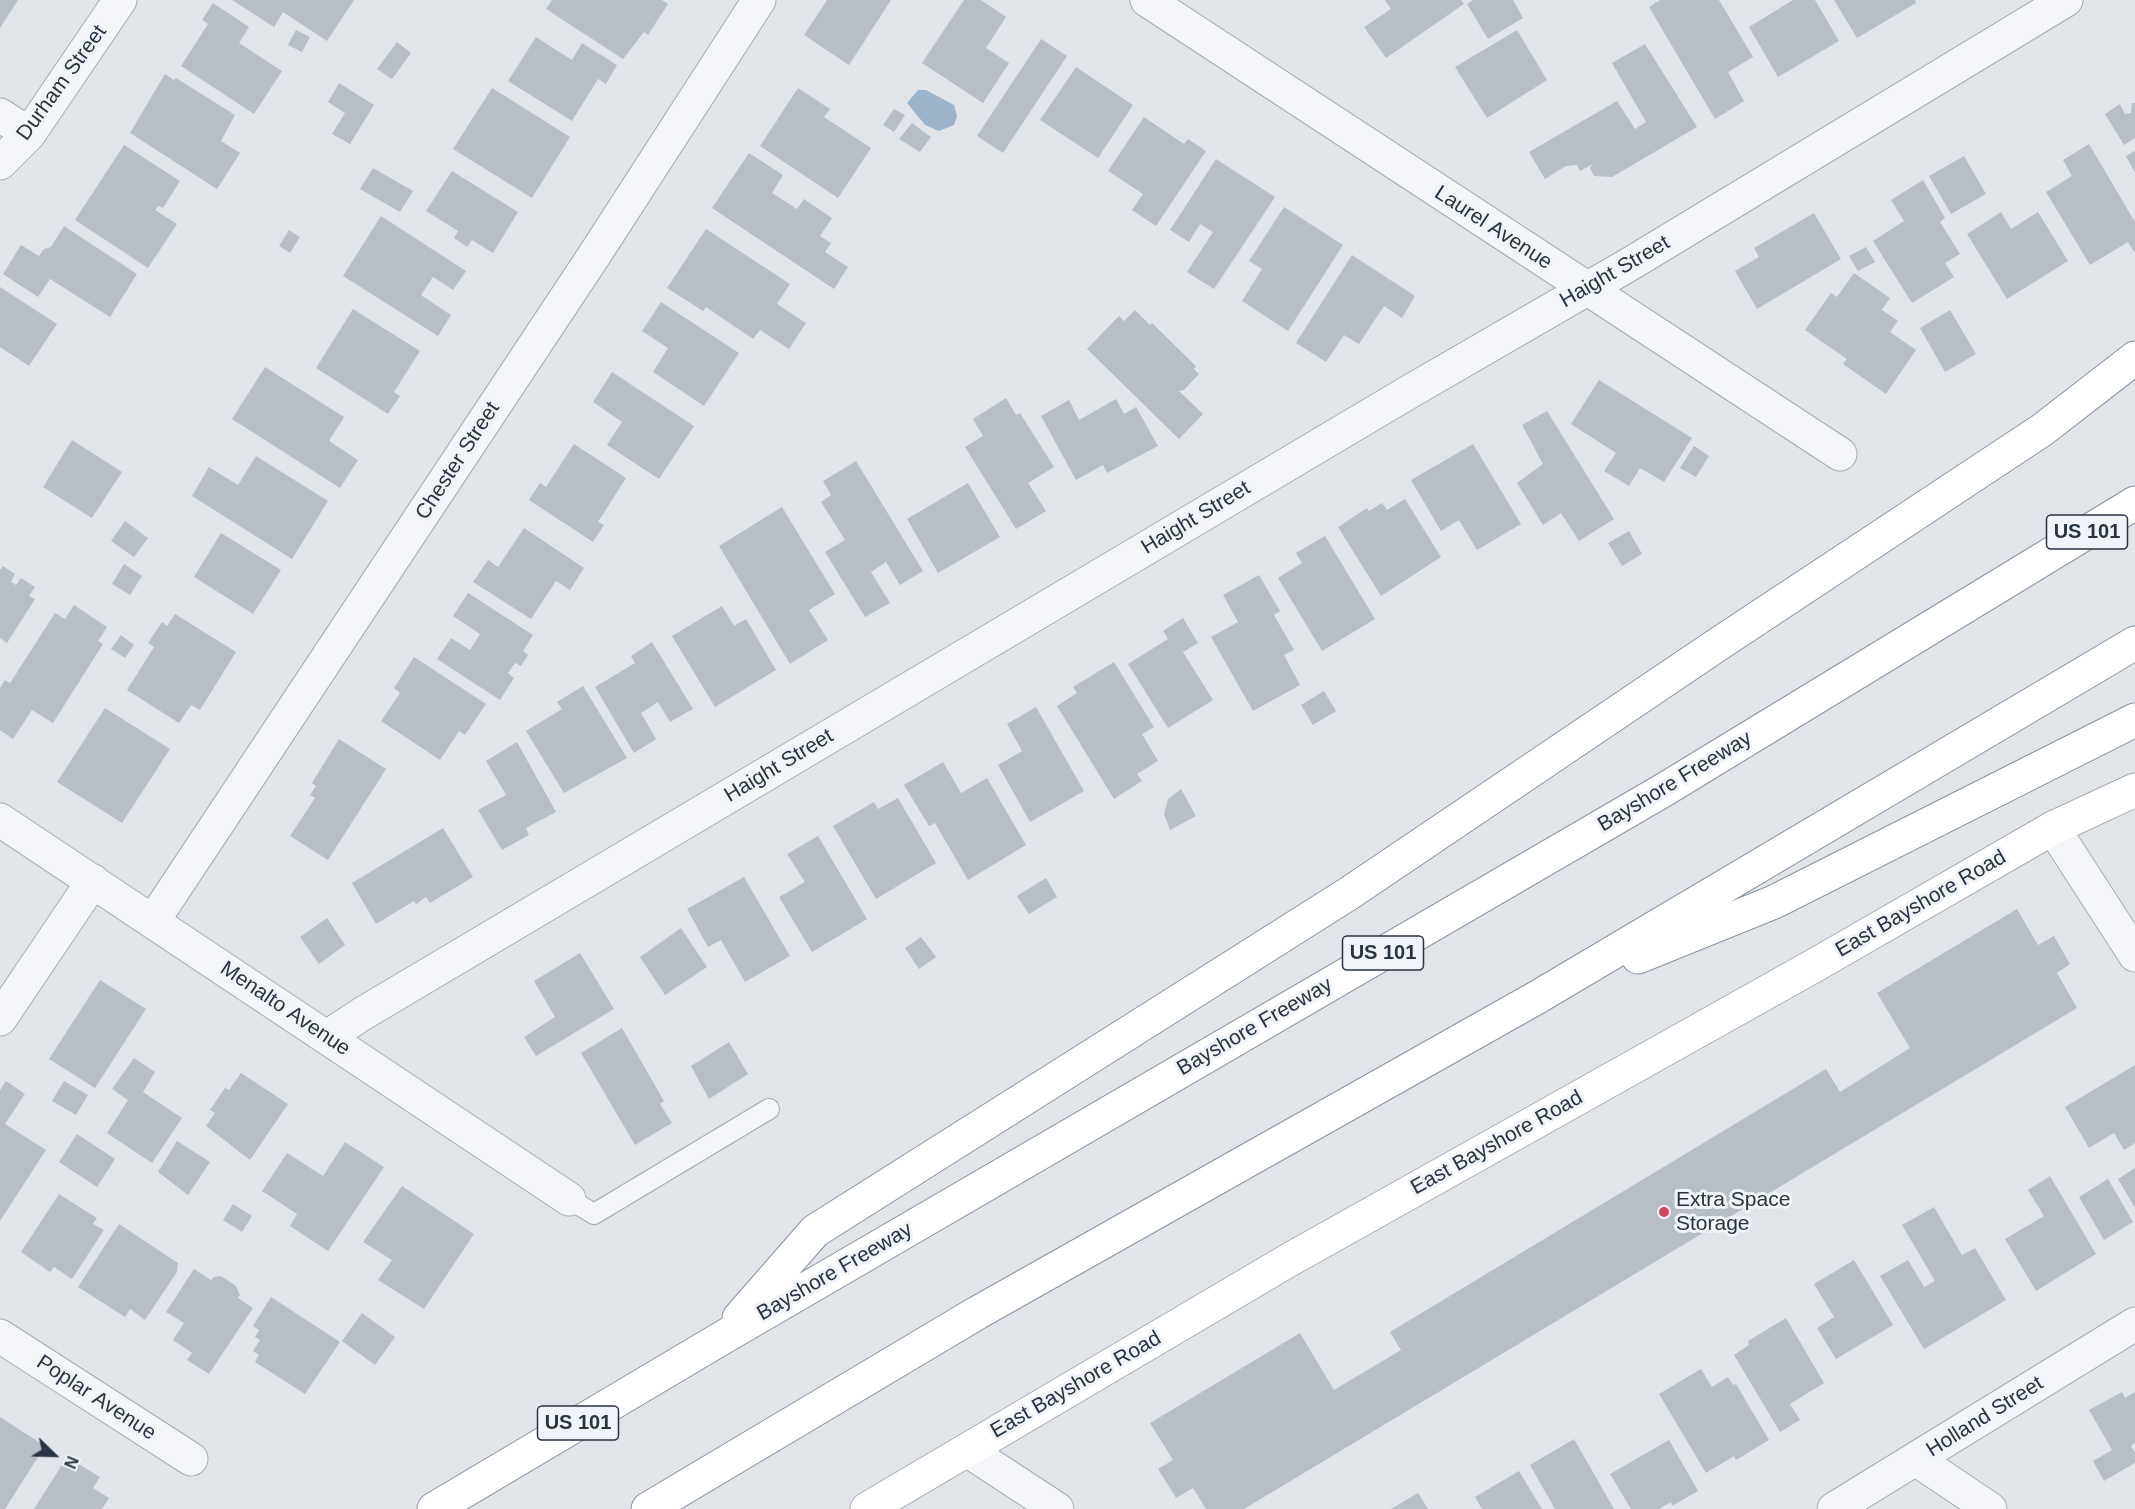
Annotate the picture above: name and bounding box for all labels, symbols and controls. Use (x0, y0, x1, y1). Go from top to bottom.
street label: Durham Street (12, 20, 112, 146)
street label: Laurel Avenue (1430, 181, 1556, 275)
street label: Haight Street (1556, 230, 1674, 314)
street label: Chester Street (411, 397, 505, 525)
street label: Haight Street (1137, 476, 1255, 560)
road number: US 101 (2046, 515, 2128, 549)
street label: Haight Street (720, 724, 838, 808)
street label: Bayshore Freeway (1593, 726, 1757, 838)
street label: East Bayshore Road (1831, 845, 2011, 963)
road number: US 101 (1342, 936, 1424, 970)
street label: Menalto Avenue (215, 956, 355, 1062)
street label: Bayshore Freeway (1173, 972, 1337, 1082)
street label: East Bayshore Road (1407, 1085, 1587, 1201)
place label: Extra Space Storage (1676, 1187, 1790, 1237)
marker: Extra Space Storage (1657, 1205, 1671, 1219)
street label: Bayshore Freeway (753, 1217, 917, 1327)
street label: East Bayshore Road (986, 1326, 1166, 1444)
street label: Poplar Avenue (32, 1350, 160, 1446)
street label: Holland Street (1922, 1371, 2048, 1463)
road number: US 101 (538, 1406, 618, 1440)
north arrow (24, 1425, 84, 1485)
text: N (61, 1454, 81, 1471)

